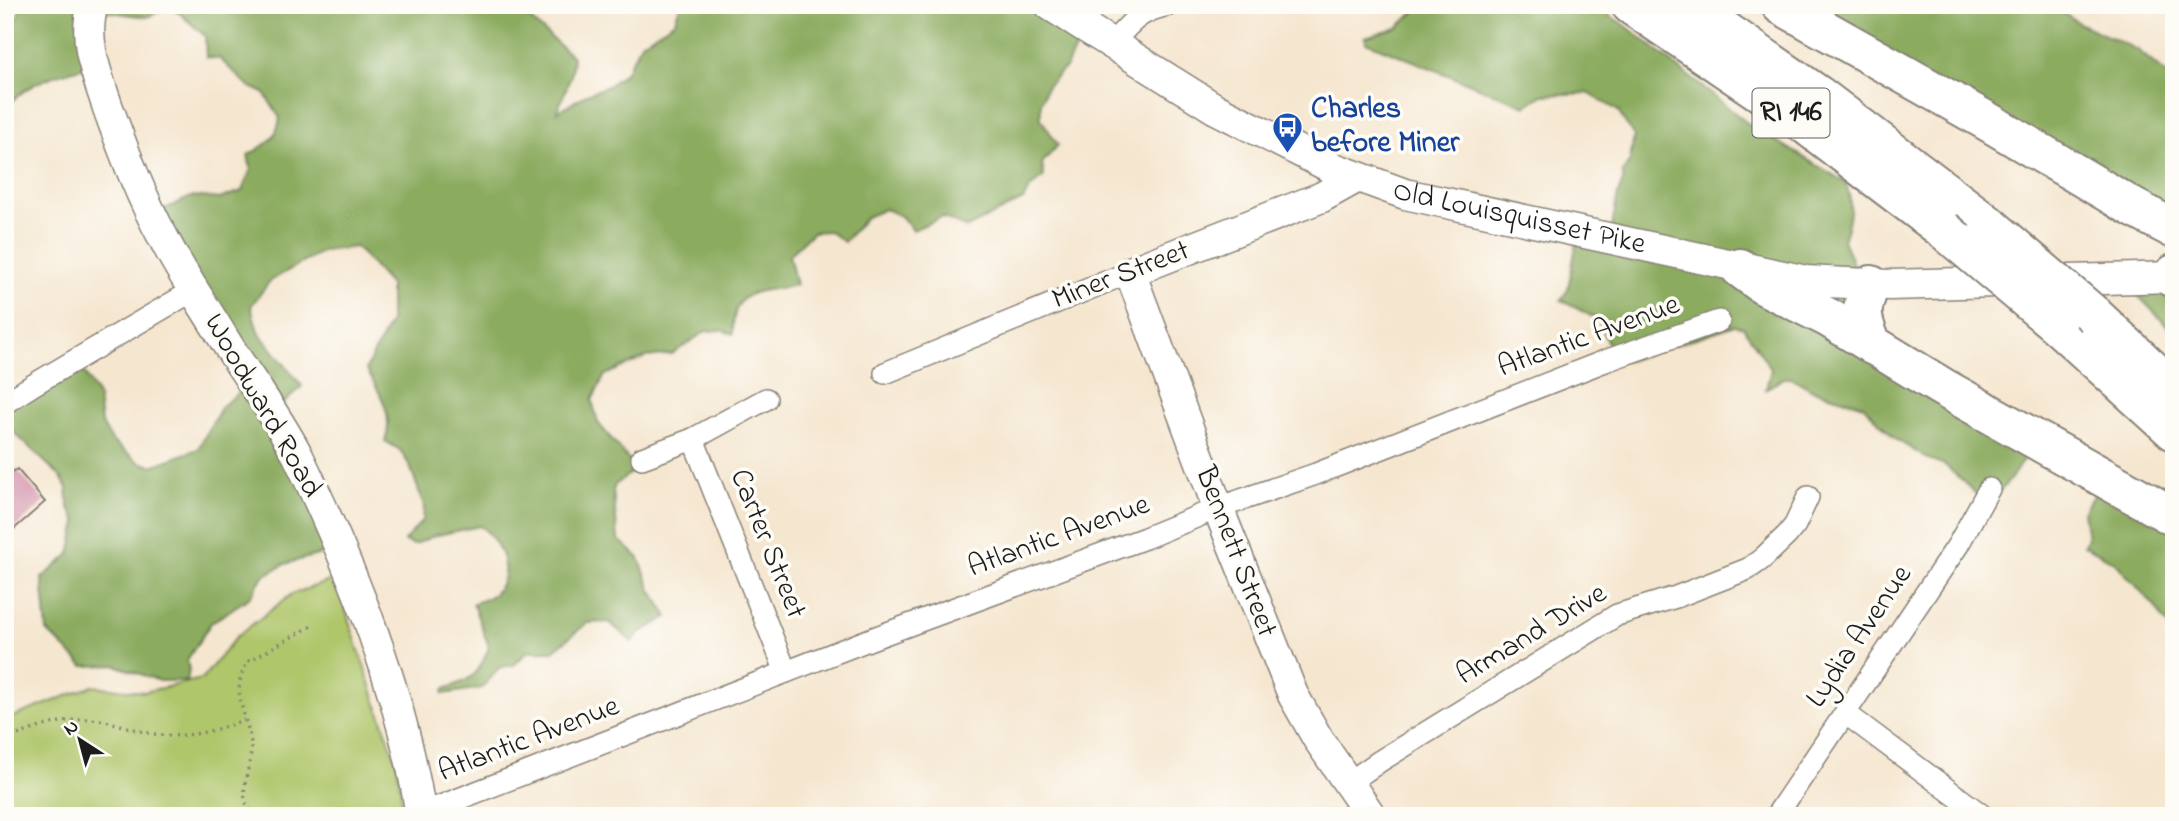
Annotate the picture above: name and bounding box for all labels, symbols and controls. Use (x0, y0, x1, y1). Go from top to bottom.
place label: Charles before Miner (1311, 88, 1460, 166)
road number: RI 146 (1752, 88, 1830, 138)
bus stop icon: Charles before Miner (1271, 110, 1305, 154)
street label: Old Louisquisset Pike (1386, 169, 1650, 268)
street label: Miner Street (1046, 230, 1196, 322)
street label: Atlantic Avenue (1492, 284, 1687, 390)
street label: Woodward Road (191, 306, 333, 506)
street label: Bennett Street (1182, 459, 1288, 644)
street label: Carter Street (717, 463, 817, 625)
street label: Atlantic Avenue (962, 484, 1157, 590)
street label: Lydia Avenue (1796, 556, 1924, 717)
street label: Armand Drive (1448, 572, 1616, 697)
street label: Atlantic Avenue (432, 685, 626, 795)
north arrow (46, 706, 116, 776)
text: N (58, 713, 85, 743)

